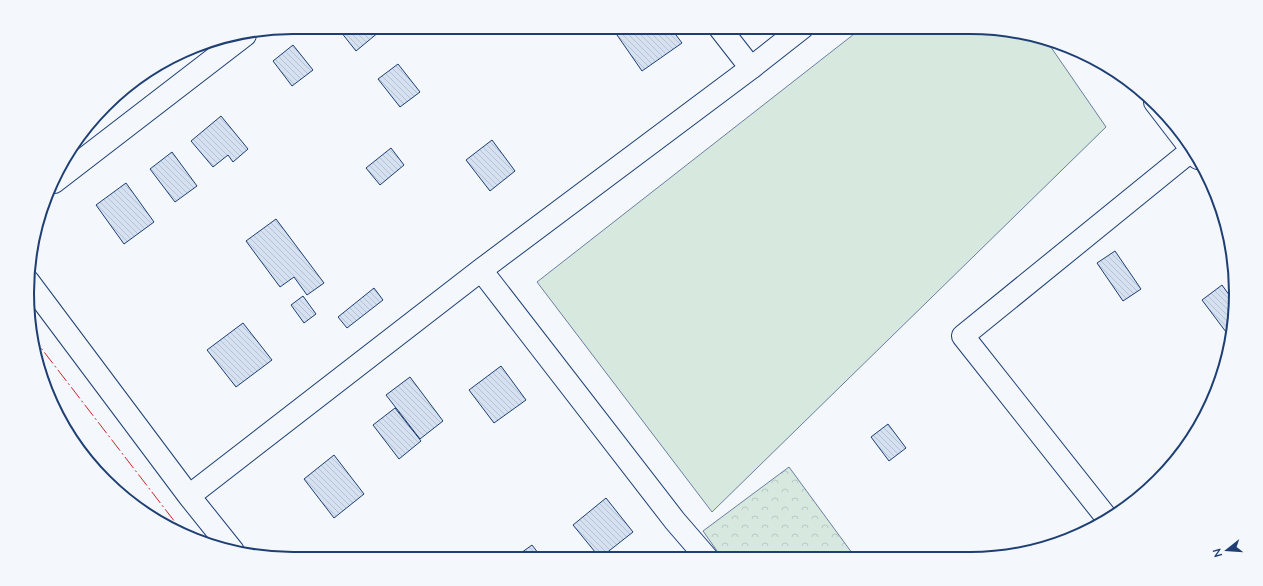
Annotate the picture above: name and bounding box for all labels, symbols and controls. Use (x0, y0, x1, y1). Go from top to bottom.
north arrow (1207, 530, 1247, 570)
text: N (1210, 547, 1224, 559)

